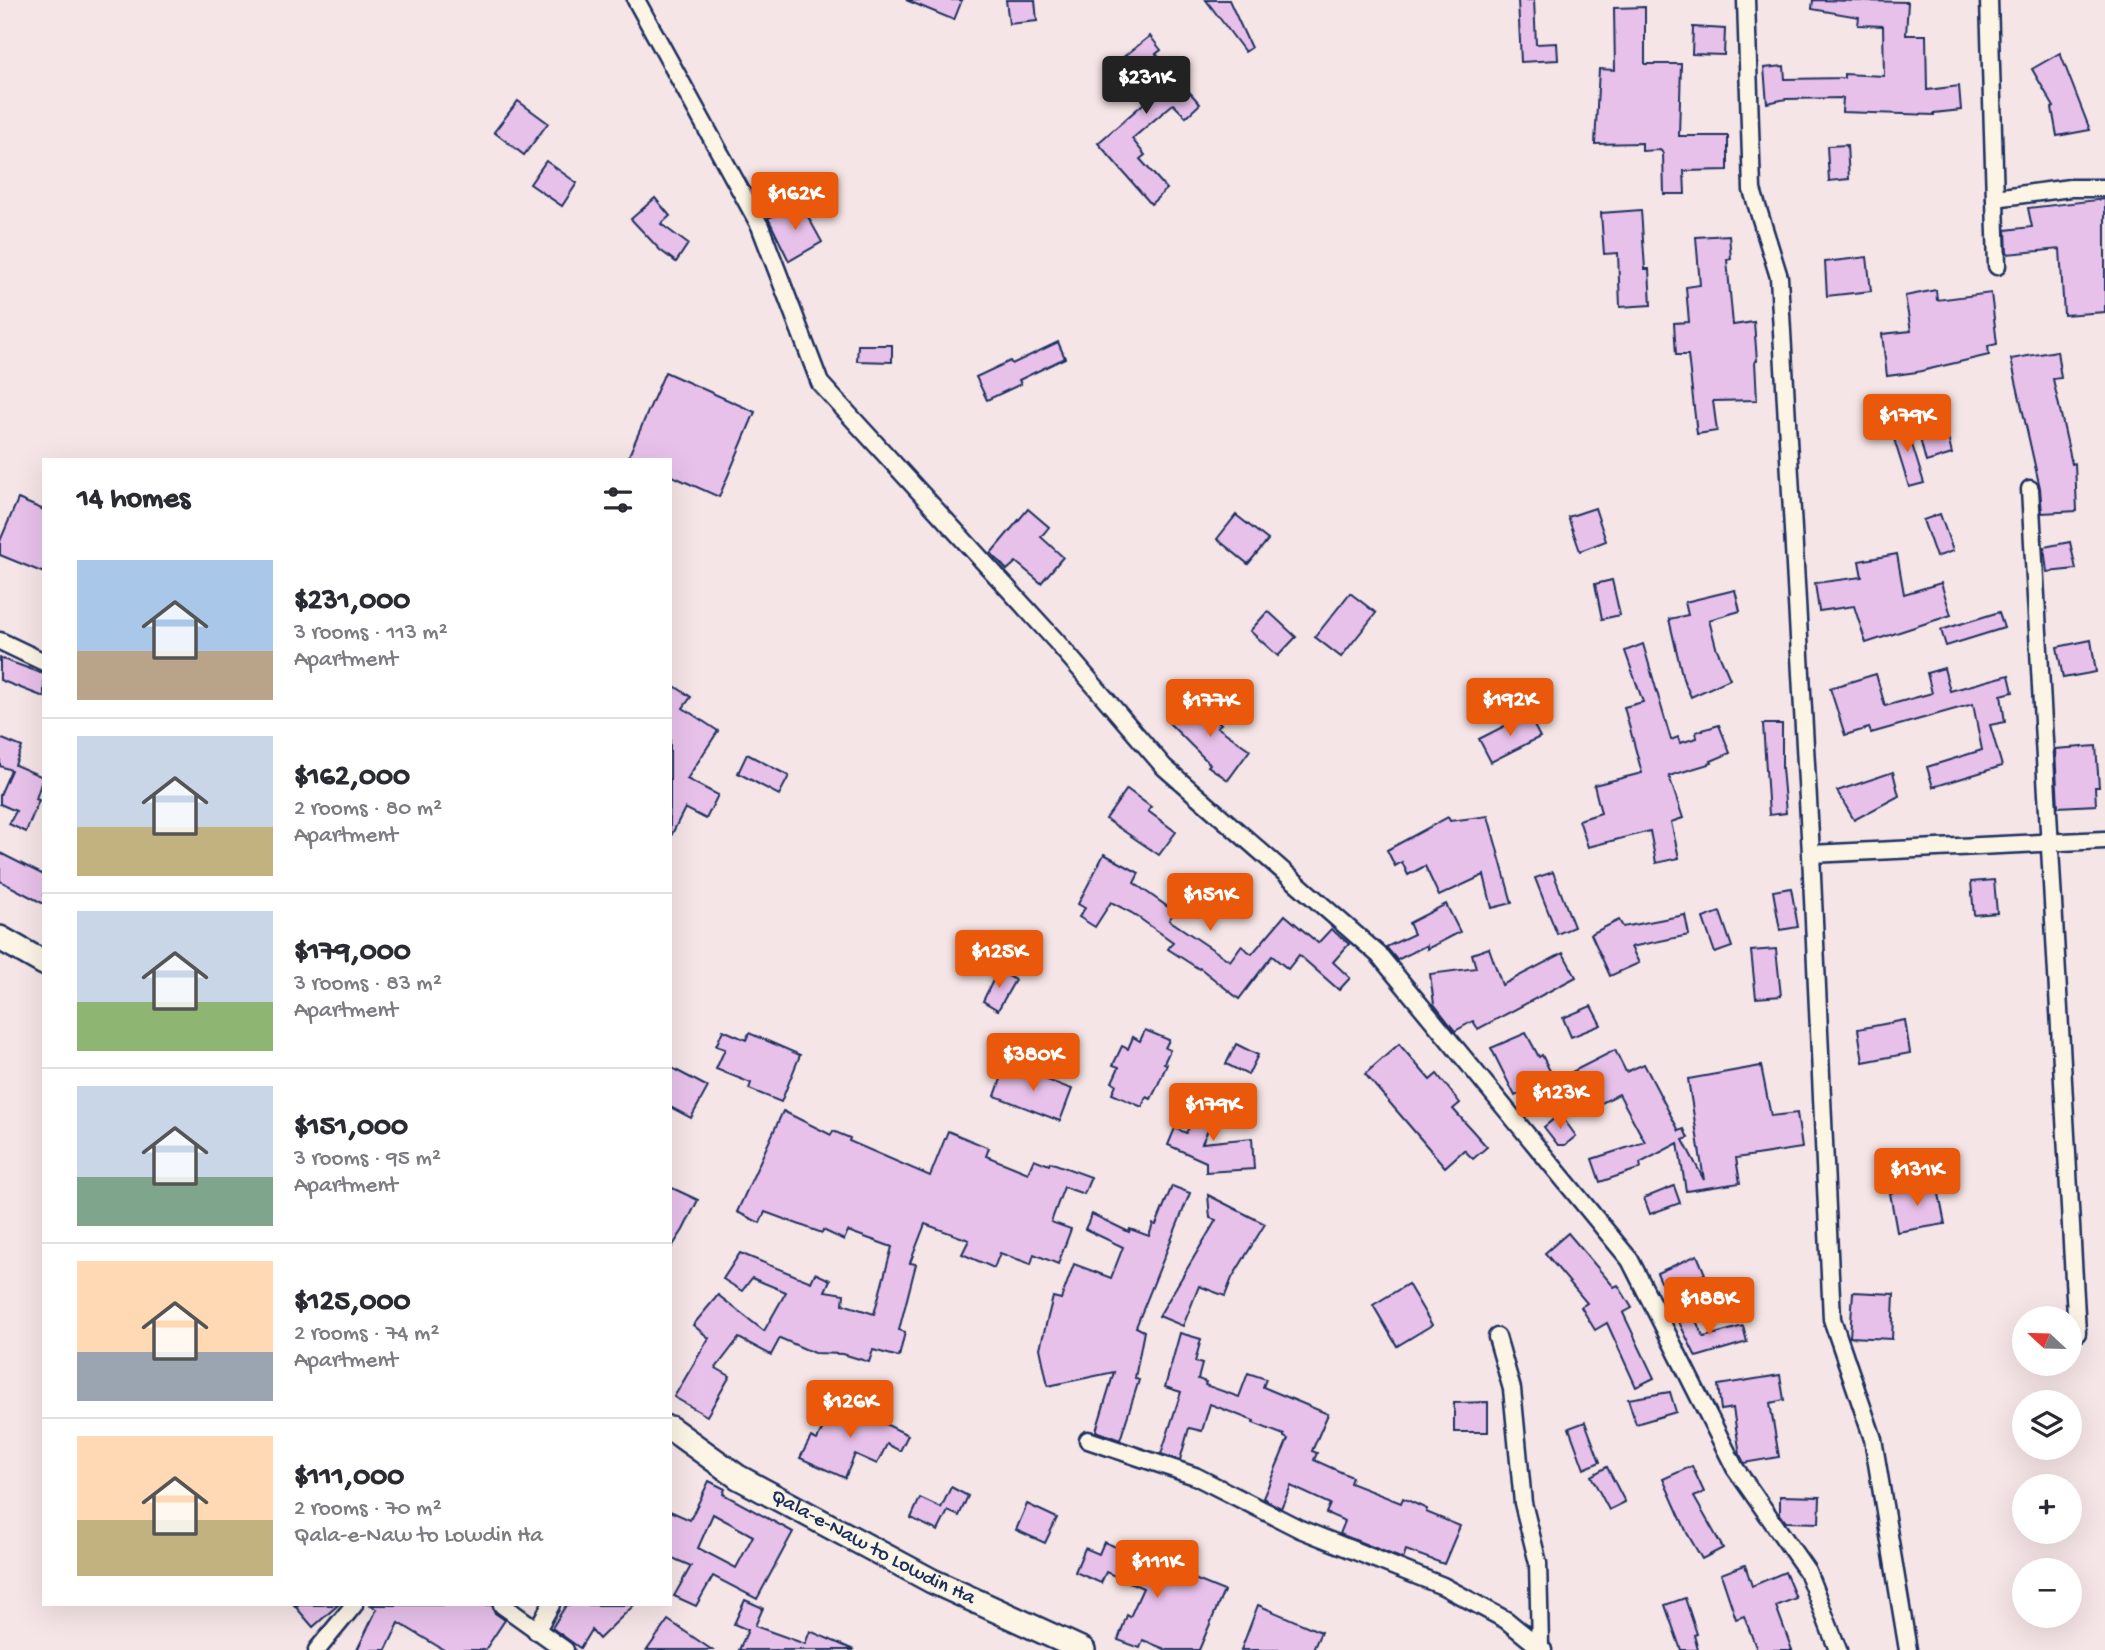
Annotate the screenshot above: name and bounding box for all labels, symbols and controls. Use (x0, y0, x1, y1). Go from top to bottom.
pin: $231K (1097, 57, 1195, 116)
text: $231K (1118, 65, 1174, 92)
pin: $162K (746, 173, 844, 232)
text: $162K (767, 181, 823, 208)
pin: $179K (1858, 394, 1956, 454)
text: $179K (1879, 403, 1935, 430)
icon: filters (599, 481, 637, 519)
text: 14 homes (77, 483, 190, 518)
text: $231,000 (294, 585, 410, 620)
icon: home (133, 588, 217, 672)
text: 3 rooms · 113 m² (294, 620, 448, 647)
text: Apartment (294, 647, 398, 674)
pin: $192K (1461, 678, 1559, 738)
pin: $177K (1161, 680, 1259, 739)
text: $192K (1482, 687, 1538, 714)
text: $177K (1182, 688, 1238, 715)
text: $162,000 (294, 761, 410, 796)
icon: home (133, 764, 217, 848)
text: 2 rooms · 80 m² (294, 796, 442, 823)
text: Apartment (294, 823, 398, 850)
pin: $151K (1161, 874, 1259, 933)
text: $151K (1183, 882, 1237, 909)
pin: $125K (950, 930, 1048, 990)
text: $179,000 (294, 936, 411, 971)
icon: home (133, 939, 217, 1023)
text: $125K (971, 939, 1027, 966)
text: 3 rooms · 83 m² (294, 971, 442, 998)
text: Apartment (294, 998, 398, 1025)
pin: $380K (984, 1034, 1082, 1093)
text: $380K (1003, 1042, 1063, 1069)
pin: $123K (1511, 1072, 1609, 1131)
text: $123K (1532, 1080, 1588, 1107)
pin: $179K (1164, 1084, 1262, 1143)
text: $179K (1185, 1092, 1241, 1119)
text: $151,000 (294, 1111, 408, 1146)
icon: home (133, 1114, 217, 1198)
text: 3 rooms · 95 m² (294, 1146, 441, 1173)
pin: $131K (1868, 1148, 1966, 1208)
text: $131K (1890, 1157, 1944, 1184)
text: Apartment (294, 1173, 398, 1200)
pin: $188K (1660, 1278, 1758, 1337)
text: $125,000 (294, 1286, 411, 1321)
text: $188K (1680, 1286, 1738, 1313)
icon: home (133, 1289, 217, 1373)
north arrow (2012, 1306, 2082, 1376)
map controls (2012, 1306, 2082, 1628)
text: 2 rooms · 74 m² (294, 1321, 439, 1348)
text: Apartment (294, 1348, 398, 1375)
pin: $126K (801, 1380, 899, 1440)
text: $126K (822, 1389, 878, 1416)
button: layers (2012, 1390, 2082, 1460)
text: $111,000 (294, 1461, 404, 1496)
icon: home (133, 1464, 217, 1548)
button: + (2012, 1474, 2082, 1544)
street label: Qala-e-Naw to Lowdin Ha (766, 1484, 980, 1612)
text: 2 rooms · 70 m² (294, 1496, 442, 1523)
text: Qala-e-Naw to Lowdin Ha (294, 1523, 543, 1550)
pin: $111K (1108, 1540, 1206, 1600)
text: $111K (1132, 1549, 1182, 1576)
button: − (2012, 1558, 2082, 1628)

